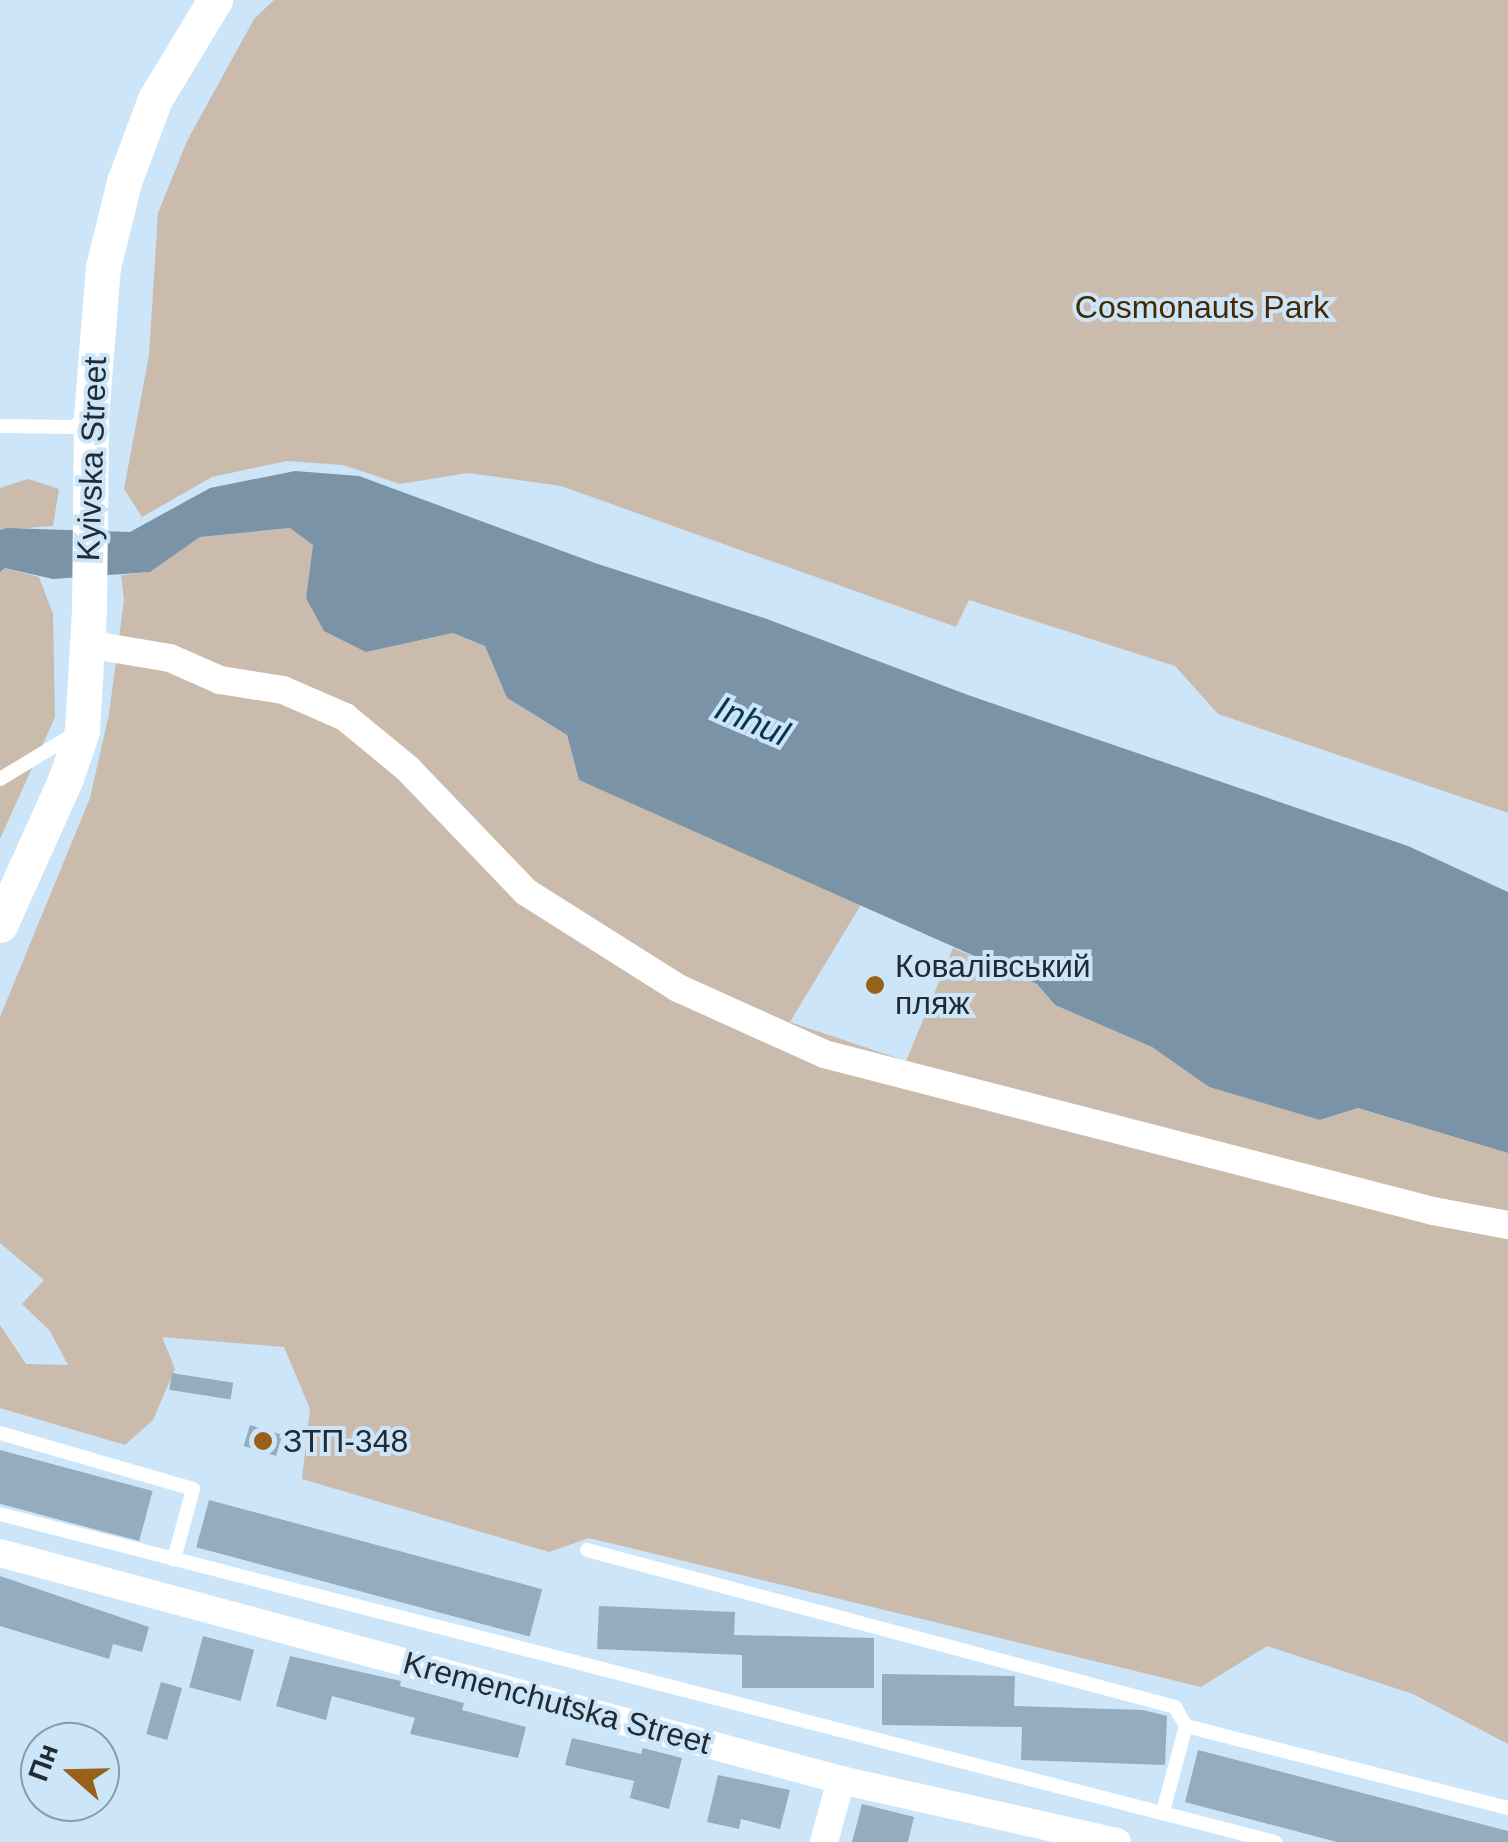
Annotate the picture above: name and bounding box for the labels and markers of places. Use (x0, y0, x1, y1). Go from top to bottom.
place label: Ковалівський пляж (895, 948, 1091, 1023)
marker: Ковалівський пляж (864, 974, 886, 996)
place label: ЗТП-348 (283, 1422, 408, 1460)
marker: ЗТП-348 (252, 1430, 274, 1452)

